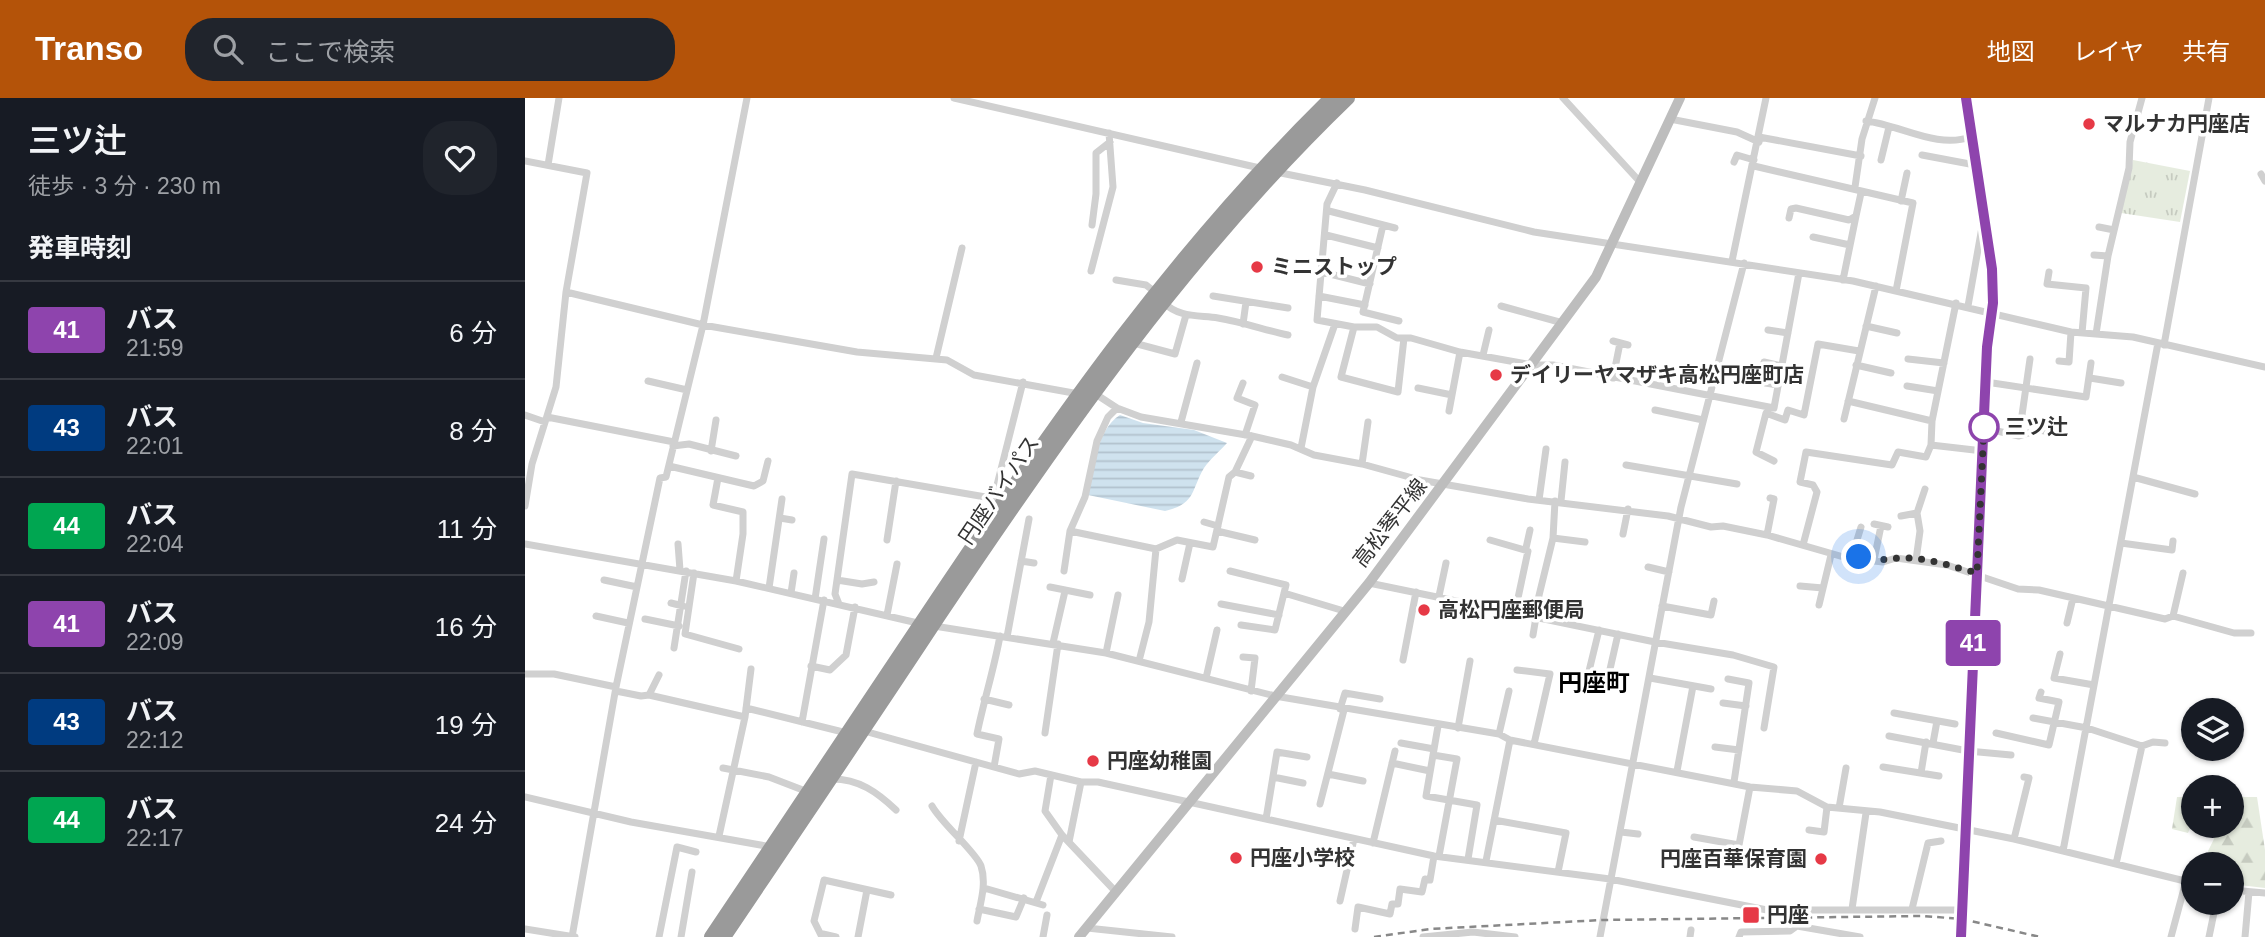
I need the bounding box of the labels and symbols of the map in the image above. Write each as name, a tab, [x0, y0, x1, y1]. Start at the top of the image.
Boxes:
place label: マルナカ円座店	[2103, 112, 2250, 135]
marker: マルナカ円座店	[2081, 116, 2097, 132]
place label: ミニストップ	[1271, 255, 1397, 278]
marker: ミニストップ	[1249, 259, 1265, 275]
place label: デイリーヤマザキ高松円座町店	[1510, 363, 1804, 386]
marker: デイリーヤマザキ高松円座町店	[1488, 367, 1504, 383]
marker: 三ツ辻	[1969, 412, 1999, 442]
place label: 三ツ辻	[2005, 415, 2068, 438]
street label: 円座バイパス	[954, 431, 1043, 548]
street label: 高松琴平線	[1348, 474, 1431, 571]
your location	[1841, 539, 1876, 574]
place label: 高松円座郵便局	[1438, 598, 1585, 621]
marker: 高松円座郵便局	[1416, 602, 1432, 618]
line badge: 41	[1941, 620, 2005, 666]
district label: 円座町	[1558, 669, 1630, 696]
place label: 円座幼稚園	[1107, 749, 1212, 772]
marker: 円座幼稚園	[1085, 753, 1101, 769]
place label: 円座小学校	[1250, 846, 1355, 869]
place label: 円座百華保育園	[1660, 847, 1807, 870]
marker: 円座小学校	[1228, 850, 1244, 866]
marker: 円座百華保育園	[1813, 851, 1829, 867]
place label: 円座	[1767, 903, 1809, 926]
marker: 円座	[1741, 905, 1761, 925]

